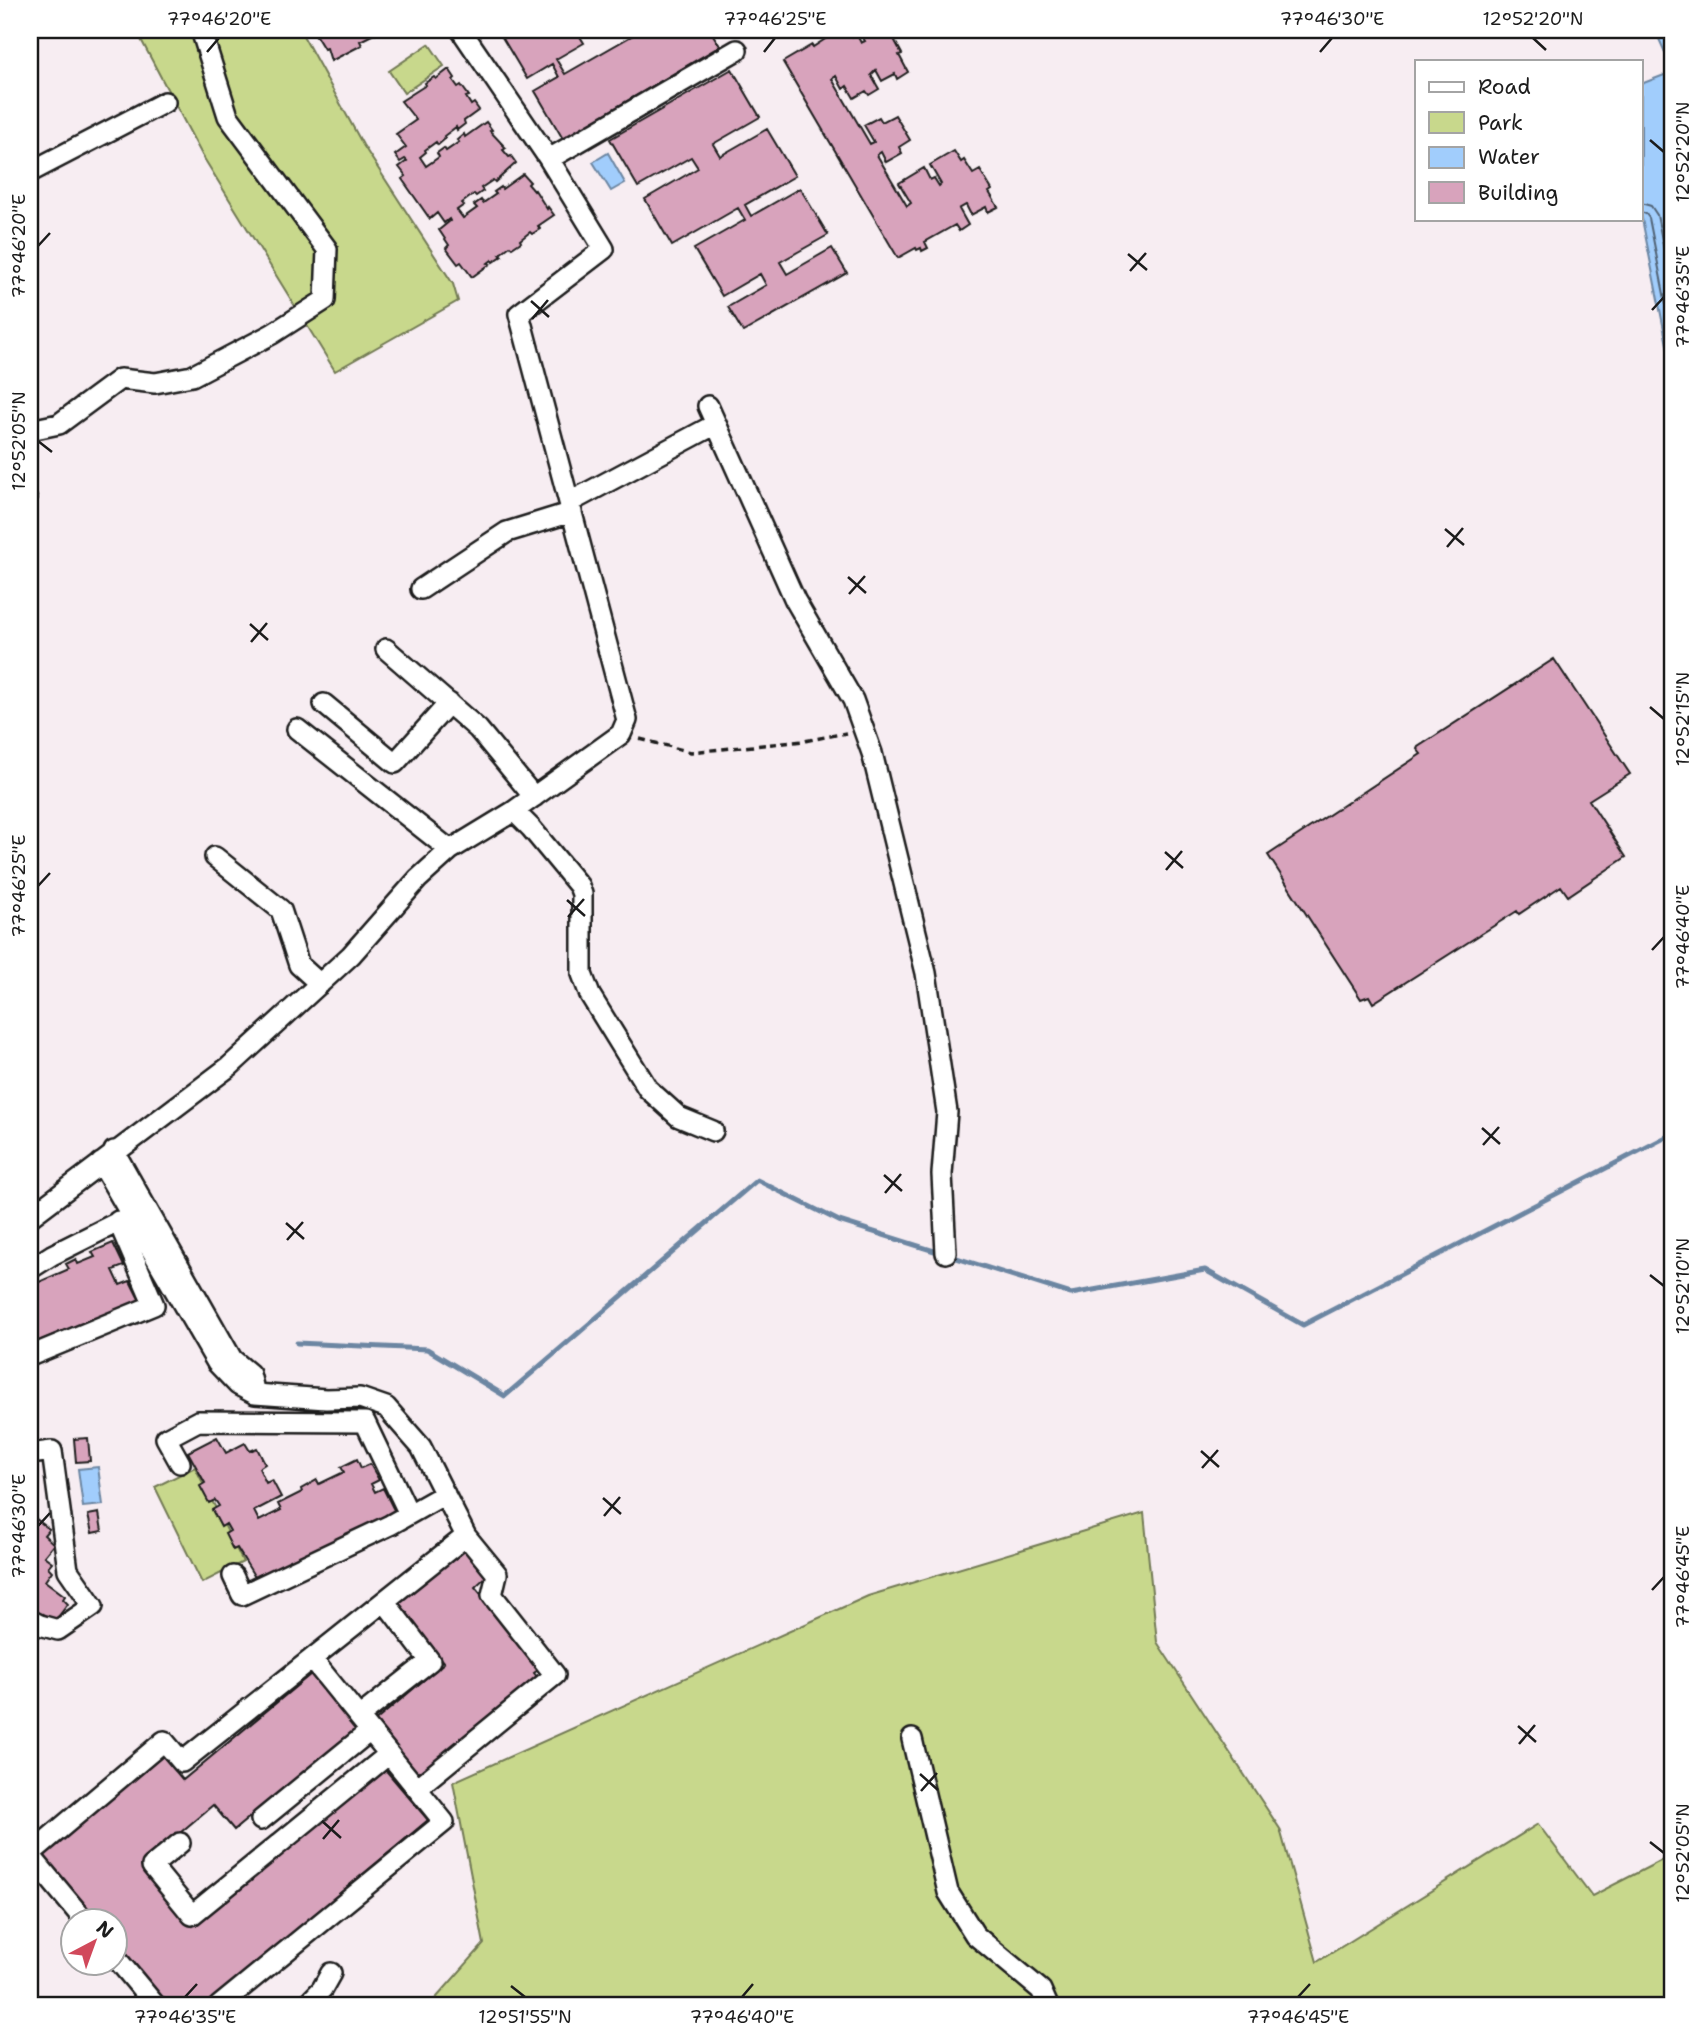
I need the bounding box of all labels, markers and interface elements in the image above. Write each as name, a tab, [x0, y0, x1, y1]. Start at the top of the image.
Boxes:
text: 77°46'20"E	[167, 7, 271, 31]
text: 77°46'25"E	[724, 7, 826, 31]
text: 77°46'30"E	[1280, 7, 1384, 31]
text: 12°52'20"N	[1483, 7, 1583, 31]
legend	[1415, 60, 1642, 220]
text: Road	[1478, 73, 1531, 101]
text: 12°52'20"N	[1671, 102, 1695, 202]
text: Park	[1478, 109, 1523, 137]
text: Water	[1478, 143, 1540, 171]
text: Building	[1478, 179, 1558, 207]
text: 77°46'20"E	[7, 194, 31, 298]
text: 77°46'35"E	[1671, 246, 1695, 348]
text: 12°52'05"N	[7, 391, 31, 491]
text: 12°52'15"N	[1671, 672, 1695, 766]
text: 77°46'25"E	[7, 835, 31, 937]
text: 77°46'40"E	[1671, 885, 1695, 989]
text: 12°52'10"N	[1671, 1238, 1695, 1334]
text: 77°46'30"E	[7, 1474, 31, 1578]
text: 77°46'45"E	[1671, 1526, 1695, 1628]
text: 12°52'05"N	[1671, 1803, 1695, 1903]
north arrow	[60, 1906, 130, 1976]
text: N	[91, 1915, 119, 1944]
text: 77°46'35"E	[134, 2005, 236, 2029]
text: 12°51'55"N	[478, 2005, 572, 2029]
text: 77°46'40"E	[690, 2005, 794, 2029]
text: 77°46'45"E	[1247, 2005, 1349, 2029]

